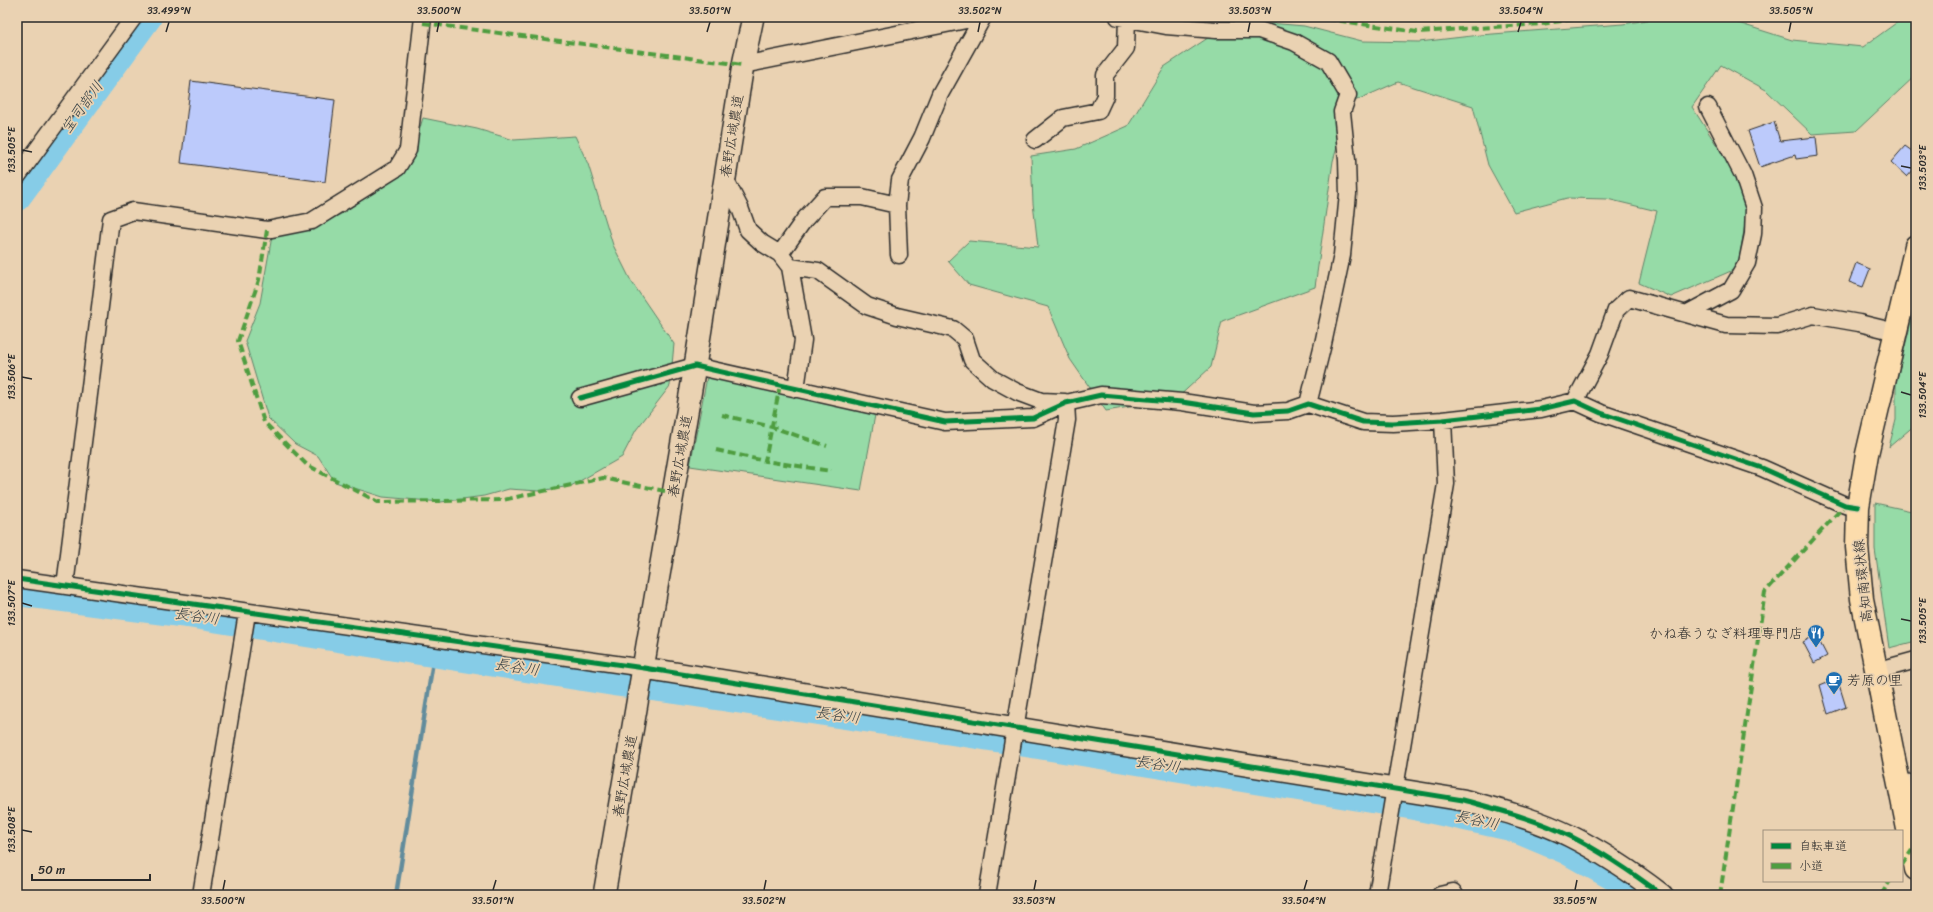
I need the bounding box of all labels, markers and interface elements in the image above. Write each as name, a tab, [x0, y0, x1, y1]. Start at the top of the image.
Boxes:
text: 33.499°N	[147, 2, 191, 20]
text: 33.500°N	[417, 2, 461, 20]
text: 33.501°N	[689, 2, 731, 20]
text: 33.502°N	[958, 2, 1002, 20]
text: 33.503°N	[1228, 2, 1272, 20]
text: 33.504°N	[1499, 2, 1543, 20]
text: 33.505°N	[1769, 2, 1813, 20]
water label: 宝司部川	[54, 75, 110, 139]
street label: 春野広域農道	[713, 93, 751, 179]
text: 133.505°E	[3, 125, 21, 173]
text: 133.503°E	[1914, 144, 1932, 191]
text: 133.506°E	[3, 352, 21, 400]
text: 133.504°E	[1914, 370, 1932, 418]
street label: 春野広域農道	[660, 412, 700, 500]
street label: 高知南環状線	[1846, 538, 1880, 624]
text: 133.507°E	[3, 578, 21, 626]
text: 133.505°E	[1914, 596, 1932, 644]
water label: 長谷川	[173, 600, 221, 632]
place label: かね春うなぎ料理専門店	[1649, 621, 1803, 646]
restaurant icon: かね春うなぎ料理専門店	[1806, 623, 1826, 648]
water label: 長谷川	[493, 651, 541, 683]
place label: 芳原の里	[1847, 668, 1903, 693]
cafe icon: 芳原の里	[1824, 670, 1844, 695]
water label: 長谷川	[814, 699, 862, 731]
street label: 春野広域農道	[605, 732, 645, 820]
water label: 長谷川	[1134, 748, 1182, 780]
water label: 長谷川	[1452, 803, 1502, 837]
text: 133.508°E	[3, 805, 21, 853]
legend	[1763, 830, 1903, 882]
text: 自転車道	[1799, 835, 1847, 857]
text: 小道	[1799, 855, 1823, 877]
scale bar	[32, 856, 150, 882]
text: 50 m	[38, 859, 65, 881]
text: 33.500°N	[201, 892, 245, 910]
text: 33.501°N	[472, 892, 514, 910]
text: 33.502°N	[742, 892, 786, 910]
text: 33.503°N	[1012, 892, 1056, 910]
text: 33.504°N	[1282, 892, 1326, 910]
text: 33.505°N	[1553, 892, 1597, 910]

